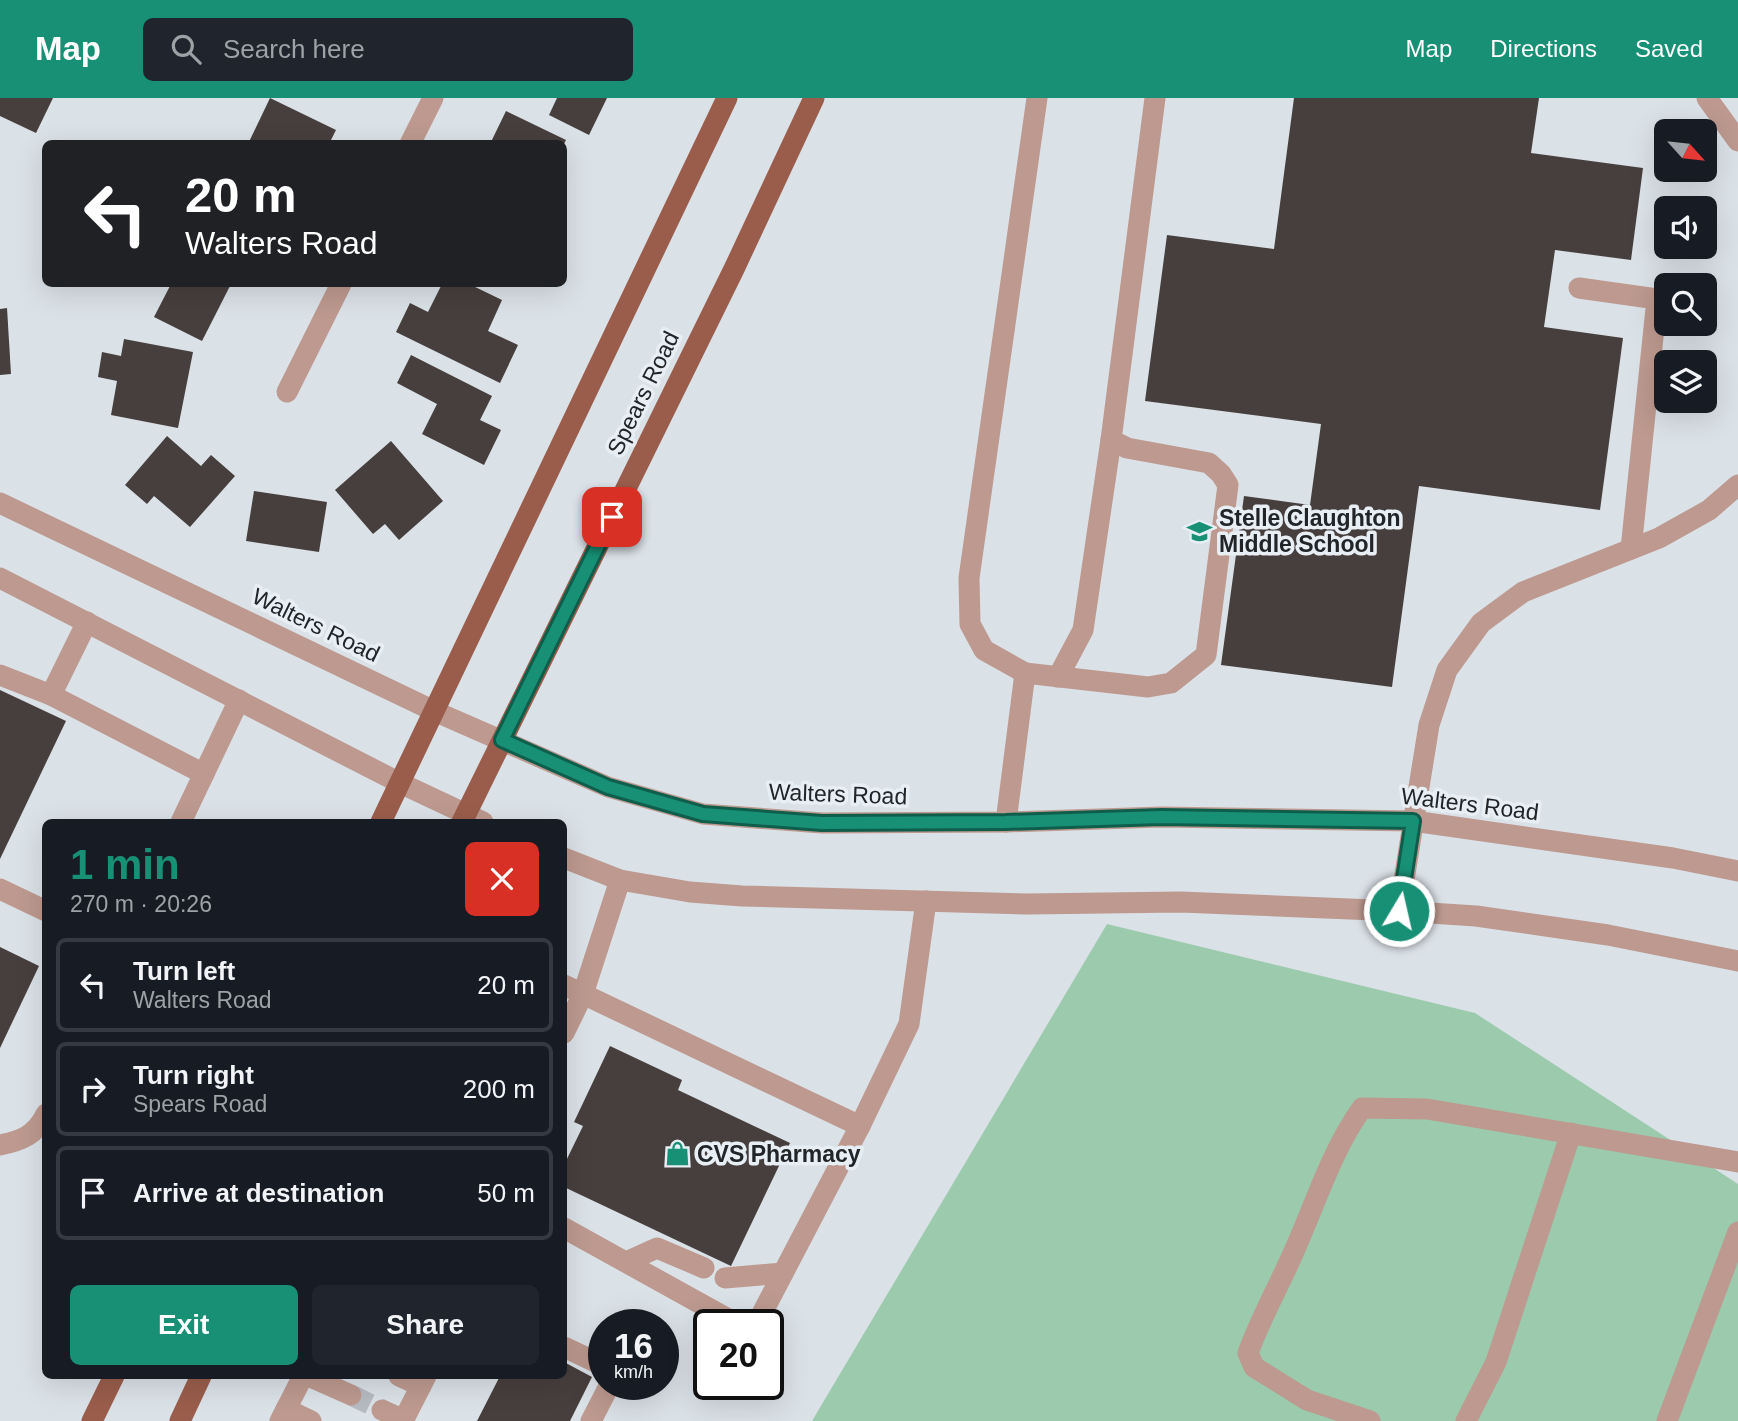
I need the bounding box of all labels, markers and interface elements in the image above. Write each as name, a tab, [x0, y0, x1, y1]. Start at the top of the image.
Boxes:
search box	[143, 18, 633, 81]
text: Map	[35, 30, 101, 67]
icon: search	[167, 30, 205, 68]
text: Search here	[223, 34, 365, 64]
text: Map	[1406, 35, 1452, 62]
text: Directions	[1490, 35, 1597, 62]
text: Saved	[1635, 35, 1703, 62]
north arrow	[1654, 119, 1717, 182]
map controls	[1654, 119, 1717, 413]
icon: left	[70, 168, 161, 259]
text: 20 m	[185, 168, 297, 222]
button: sound	[1654, 196, 1717, 259]
text: Walters Road	[185, 225, 378, 261]
button: search	[1654, 273, 1717, 336]
street label: Spears Road	[602, 327, 684, 459]
button: layers	[1654, 350, 1717, 413]
pin	[582, 487, 642, 547]
icon: arrive	[593, 498, 631, 536]
place label: Stelle Claughton Middle School	[1219, 505, 1400, 557]
school or university icon: Stelle Claughton Middle School	[1185, 517, 1213, 545]
street label: Walters Road	[248, 583, 384, 667]
street label: Walters Road	[768, 779, 908, 809]
street label: Walters Road	[1400, 783, 1540, 825]
text: 1 min	[70, 841, 180, 888]
button: close	[465, 842, 539, 916]
position arrow	[1362, 874, 1436, 948]
text: 270 m · 20:26	[70, 891, 212, 917]
text: Turn left	[133, 956, 235, 986]
icon: left	[74, 966, 112, 1004]
text: 20 m	[477, 970, 535, 1000]
text: Walters Road	[133, 987, 271, 1013]
text: Turn right	[133, 1060, 254, 1090]
icon: right	[74, 1070, 112, 1108]
text: 200 m	[463, 1074, 535, 1104]
text: Spears Road	[133, 1091, 267, 1117]
shop icon: CVS Pharmacy	[663, 1140, 691, 1168]
place label: CVS Pharmacy	[697, 1141, 861, 1167]
icon: arrive	[74, 1174, 112, 1212]
text: Arrive at destination	[133, 1178, 384, 1208]
text: 50 m	[477, 1178, 535, 1208]
button: Exit	[70, 1285, 298, 1365]
button: Share	[312, 1285, 539, 1365]
speed limit sign: 20	[693, 1309, 784, 1400]
text: 16	[614, 1326, 653, 1365]
text: km/h	[614, 1362, 653, 1382]

